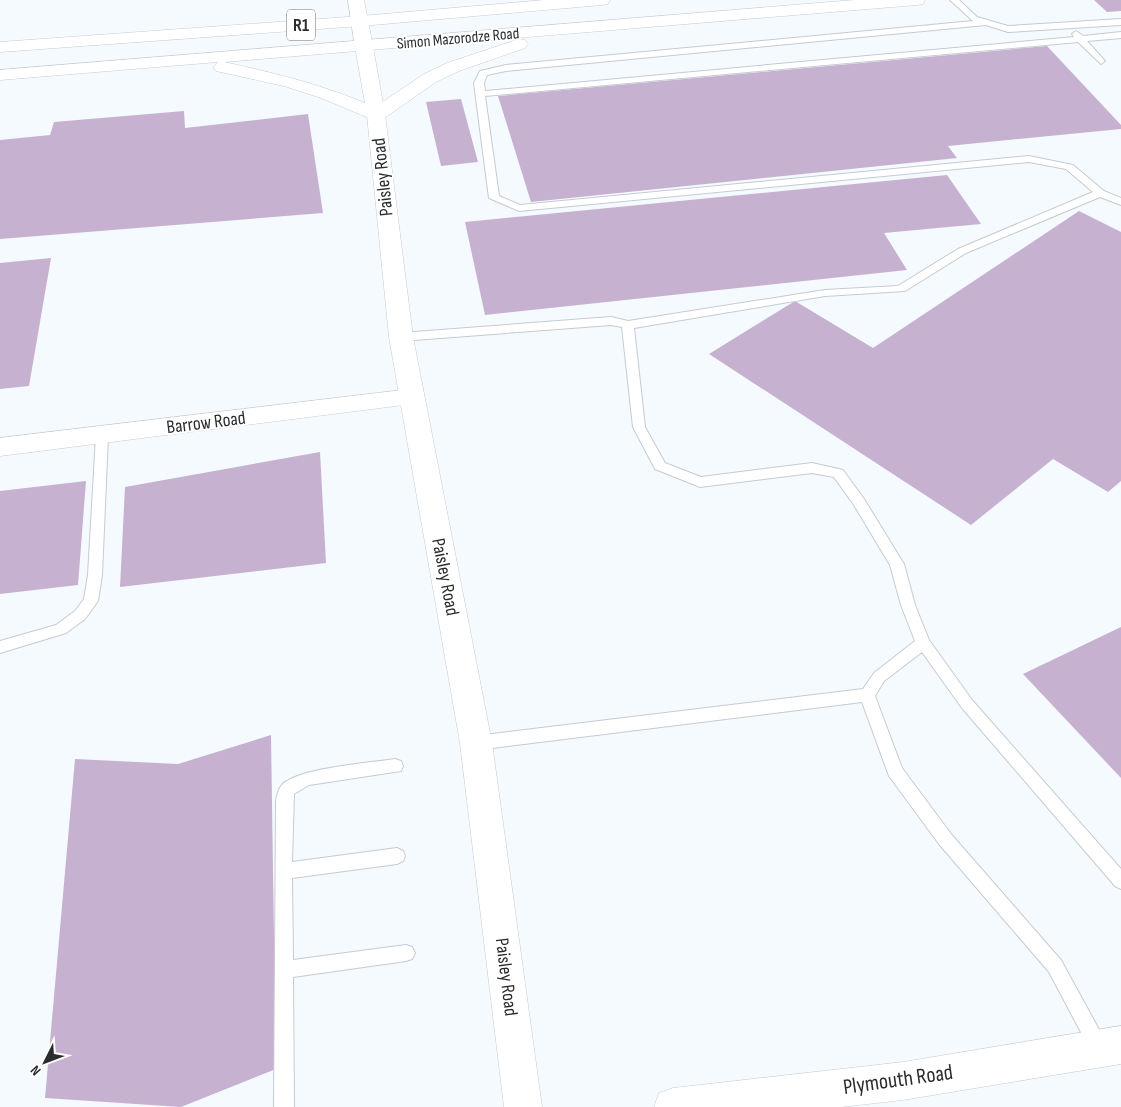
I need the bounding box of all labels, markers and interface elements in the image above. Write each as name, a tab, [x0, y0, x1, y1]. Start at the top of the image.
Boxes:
road number: R1	[287, 10, 315, 40]
street label: Simon Mazorodze Road	[396, 24, 520, 54]
street label: Paisley Road	[367, 137, 399, 217]
street label: Barrow Road	[165, 407, 247, 439]
street label: Paisley Road	[426, 536, 464, 618]
street label: Paisley Road	[490, 937, 522, 1017]
north arrow	[20, 1037, 70, 1087]
street label: Plymouth Road	[841, 1059, 955, 1101]
text: N	[27, 1062, 45, 1079]

